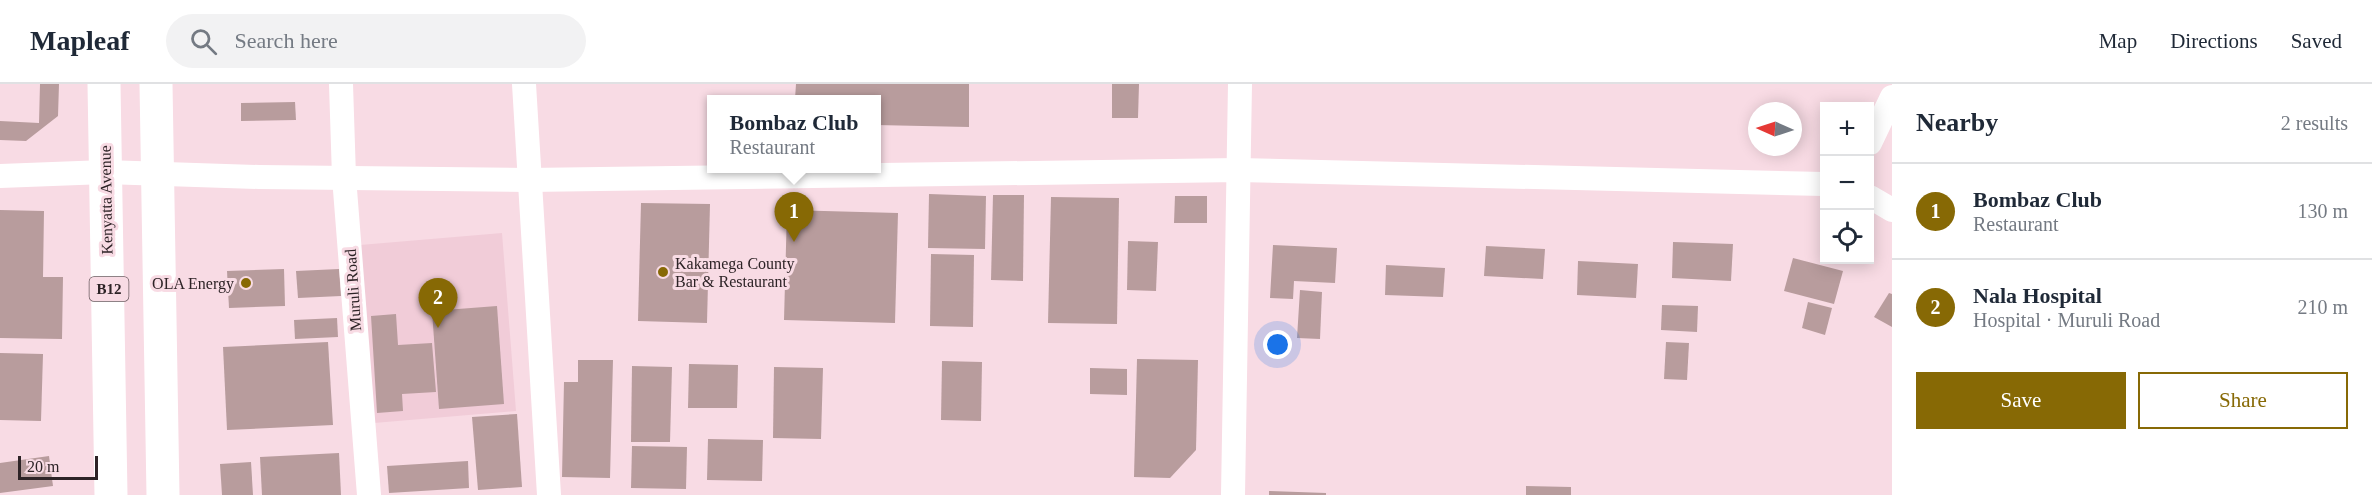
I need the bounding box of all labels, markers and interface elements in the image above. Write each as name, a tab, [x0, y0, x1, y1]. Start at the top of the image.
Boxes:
search box	[166, 14, 586, 68]
text: Mapleaf	[30, 25, 130, 56]
icon: search	[187, 25, 220, 58]
text: Search here	[235, 28, 338, 53]
text: Map	[2099, 29, 2137, 53]
text: Directions	[2170, 29, 2258, 53]
text: Saved	[2291, 29, 2342, 53]
popup	[707, 95, 881, 173]
north arrow	[1748, 102, 1802, 156]
map controls	[1820, 102, 1874, 264]
button: +	[1820, 102, 1874, 156]
text: Nearby	[1916, 108, 1998, 137]
text: Bombaz Club	[730, 110, 858, 135]
text: 2 results	[2281, 112, 2348, 134]
text: Restaurant	[730, 136, 815, 158]
street label: Kenyatta Avenue	[97, 145, 116, 255]
button: −	[1820, 156, 1874, 210]
text: Bombaz Club	[1973, 187, 2102, 212]
pin: 1	[774, 192, 814, 242]
text: 1	[1931, 200, 1941, 222]
text: 130 m	[2297, 200, 2348, 222]
button: locate	[1820, 210, 1874, 264]
text: Restaurant	[1973, 213, 2059, 235]
street label: Muruli Road	[342, 248, 364, 332]
place label: Kakamega County Bar & Restaurant	[675, 255, 795, 290]
marker: Kakamega County Bar & Restaurant	[656, 265, 670, 279]
place label: OLA Energy	[152, 275, 234, 293]
marker: OLA Energy	[239, 276, 253, 290]
road number: B12	[90, 277, 128, 301]
pin: 2	[418, 278, 458, 328]
text: Nala Hospital	[1973, 283, 2102, 308]
text: 2	[1931, 296, 1941, 318]
text: 210 m	[2297, 296, 2348, 318]
text: Hospital · Muruli Road	[1973, 309, 2160, 331]
your location	[1263, 330, 1292, 359]
button: Save	[1916, 372, 2126, 429]
button: Share	[2138, 372, 2348, 429]
scale bar	[18, 453, 98, 480]
text: 20 m	[27, 458, 59, 475]

